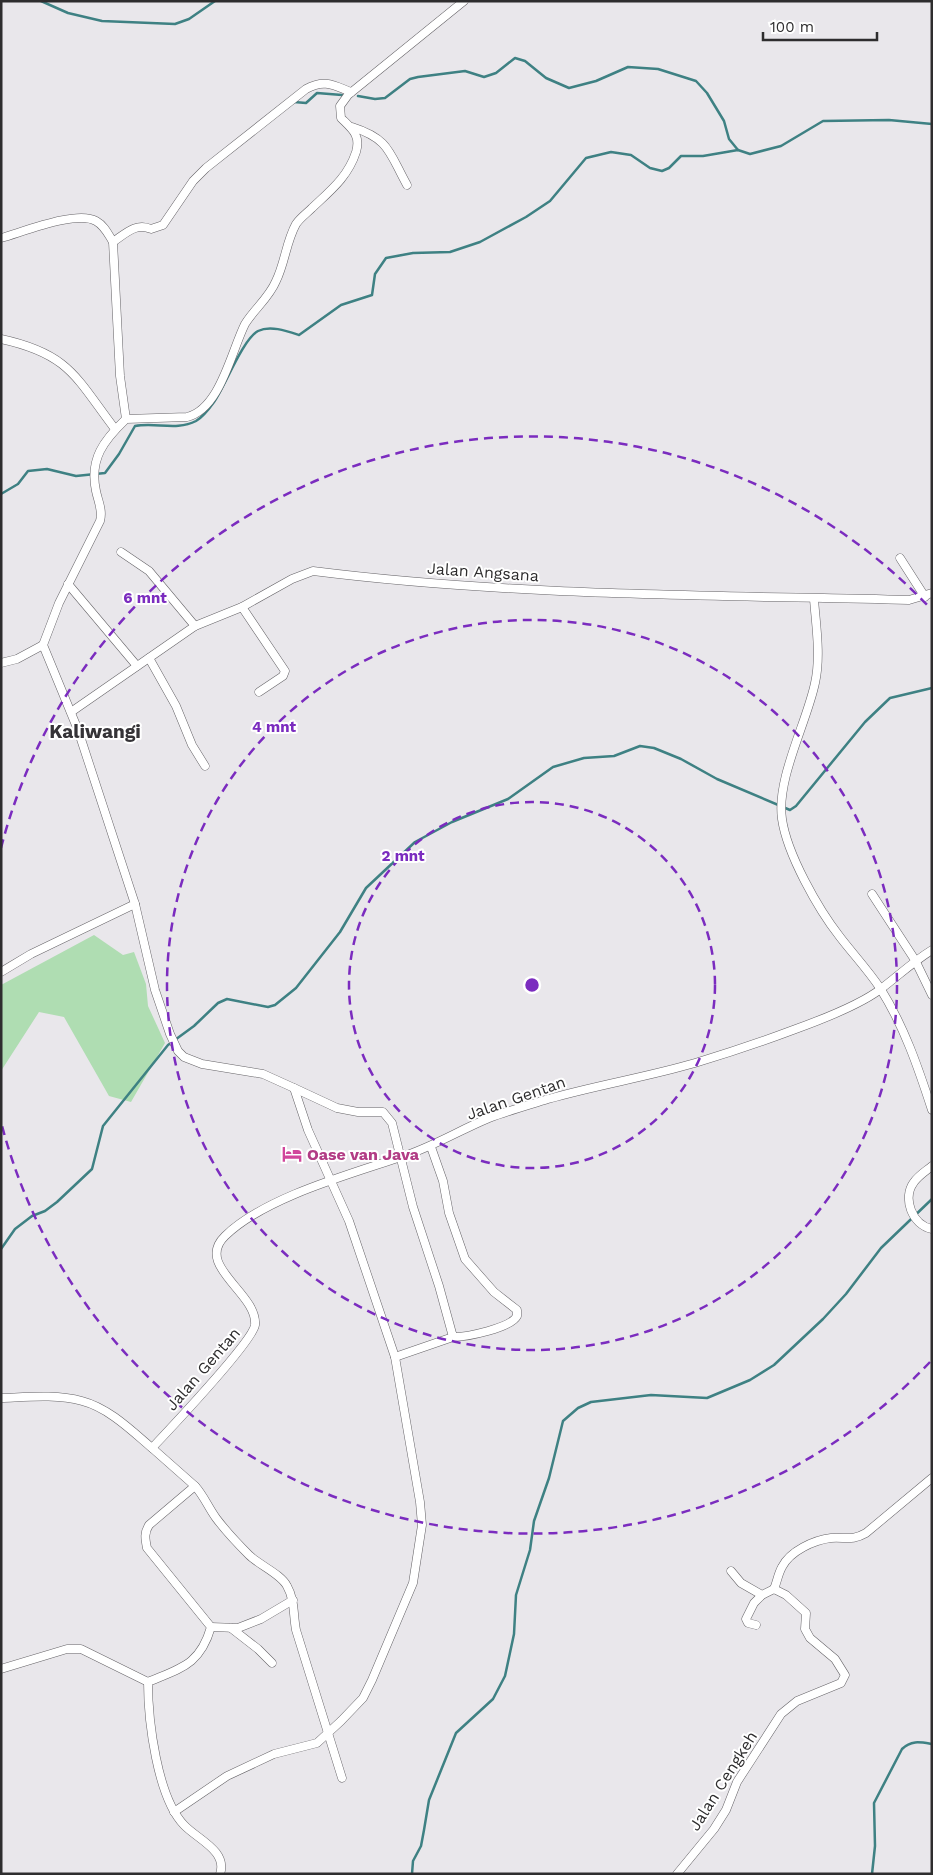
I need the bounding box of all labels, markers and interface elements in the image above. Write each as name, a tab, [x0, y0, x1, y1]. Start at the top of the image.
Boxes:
scale bar	[763, 10, 877, 42]
text: 100 m	[770, 18, 814, 36]
street label: Jalan Angsana	[427, 559, 539, 585]
text: 6 mnt	[123, 589, 167, 607]
text: 4 mnt	[252, 718, 296, 736]
district label: Kaliwangi	[49, 720, 141, 743]
text: 2 mnt	[381, 847, 425, 865]
centre of rings	[523, 976, 541, 994]
street label: Jalan Gentan	[464, 1072, 568, 1124]
hotel icon: Oase van Java	[281, 1143, 303, 1165]
place label: Oase van Java	[307, 1145, 420, 1164]
street label: Jalan Gentan	[162, 1324, 244, 1414]
street label: Jalan Cengkeh	[685, 1728, 761, 1834]

